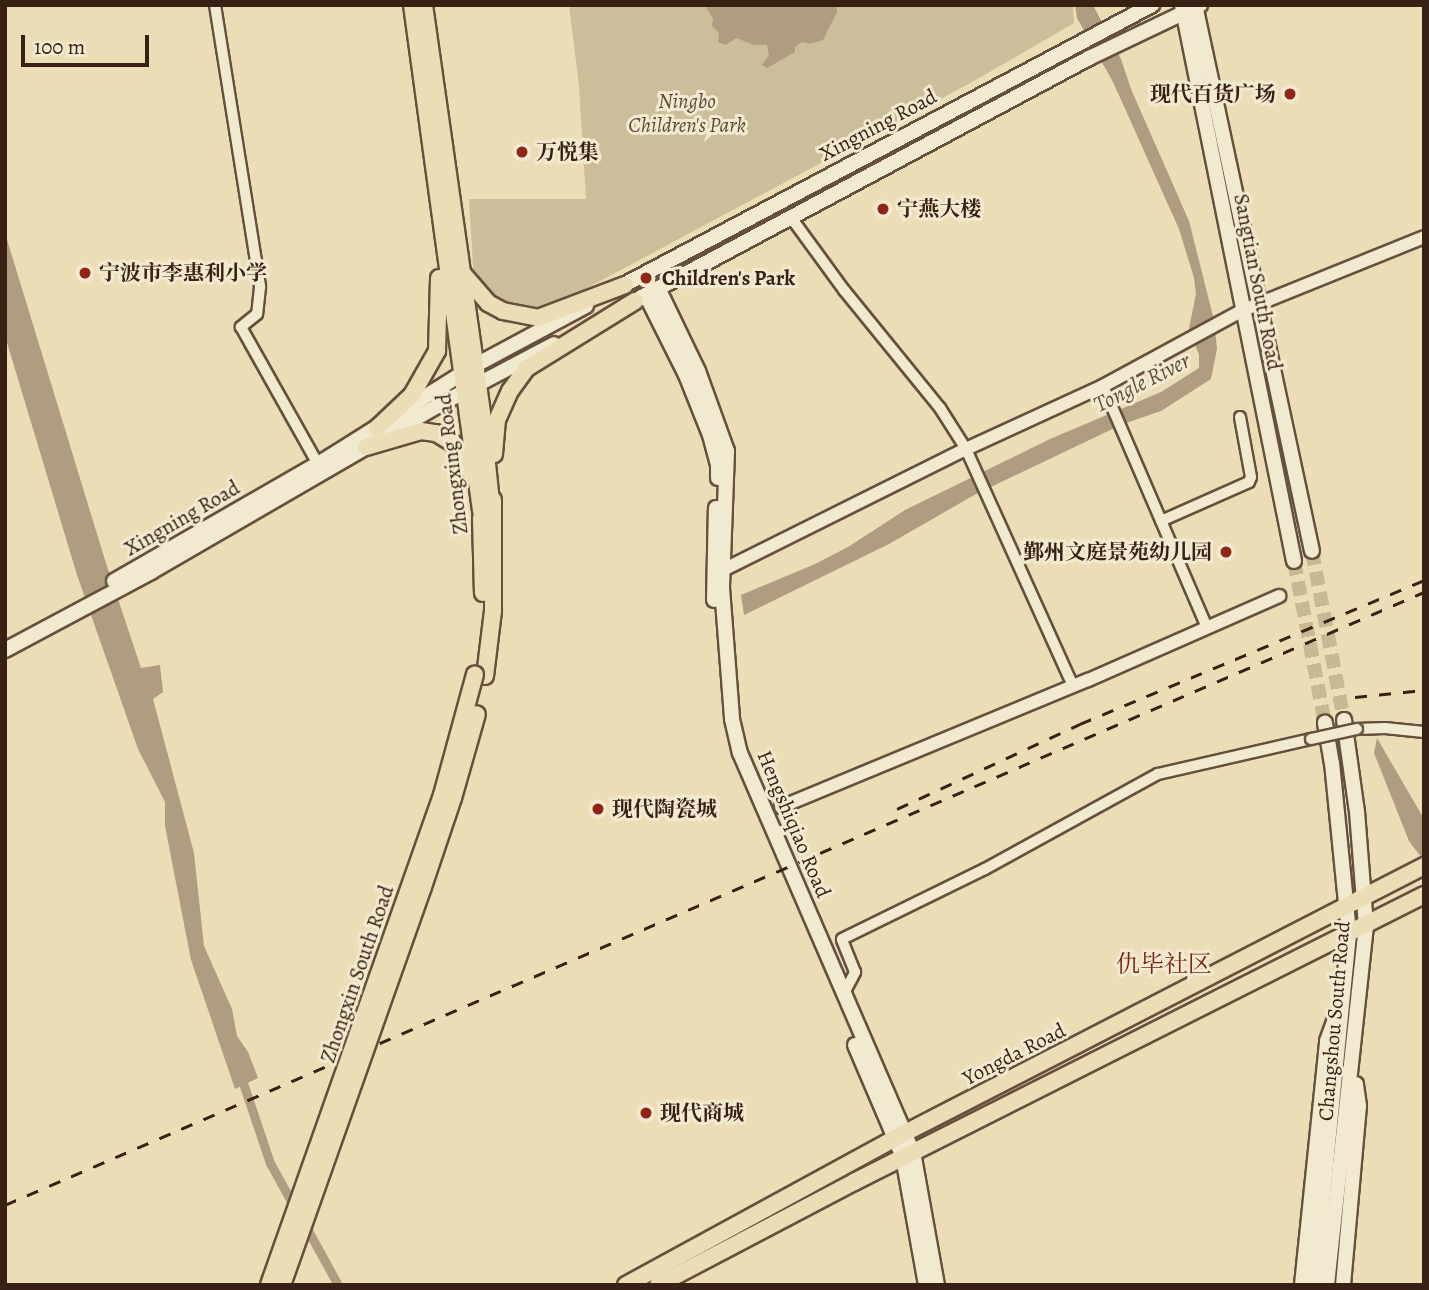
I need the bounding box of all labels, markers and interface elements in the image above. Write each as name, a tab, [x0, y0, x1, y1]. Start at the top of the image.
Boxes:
scale bar	[24, 21, 152, 65]
text: 100 m	[34, 33, 85, 61]
place label: 现代百货广场	[1150, 81, 1276, 107]
street label: Xingning Road	[815, 84, 941, 166]
marker: 现代百货广场	[1282, 86, 1298, 102]
park label: Ningbo Children's Park	[628, 88, 746, 138]
place label: 万悦集	[536, 139, 599, 165]
marker: 万悦集	[514, 144, 530, 160]
street label: Sangtian South Road	[1229, 192, 1287, 372]
place label: 宁燕大楼	[897, 196, 981, 222]
marker: 宁燕大楼	[875, 201, 891, 217]
place label: 宁波市李惠利小学	[99, 260, 267, 286]
marker: 宁波市李惠利小学	[77, 265, 93, 281]
place label: Children's Park	[662, 265, 795, 291]
marker: Children's Park	[636, 268, 656, 288]
water label: Tongle River	[1089, 347, 1195, 419]
street label: Zhongxing Road	[431, 392, 473, 536]
street label: Xingning Road	[120, 475, 244, 561]
place label: 鄞州文庭景苑幼儿园	[1023, 539, 1212, 565]
marker: 鄞州文庭景苑幼儿园	[1218, 544, 1234, 560]
street label: Hengshiqiao Road	[752, 747, 836, 901]
place label: 现代陶瓷城	[612, 796, 717, 822]
marker: 现代陶瓷城	[590, 801, 606, 817]
street label: Zhongxin South Road	[315, 882, 399, 1066]
street label: Changshou South Road	[1313, 920, 1355, 1122]
district label: 仇毕社区	[1116, 951, 1212, 979]
street label: Yongda Road	[958, 1017, 1070, 1091]
place label: 现代商城	[660, 1100, 744, 1126]
marker: 现代商城	[638, 1105, 654, 1121]

